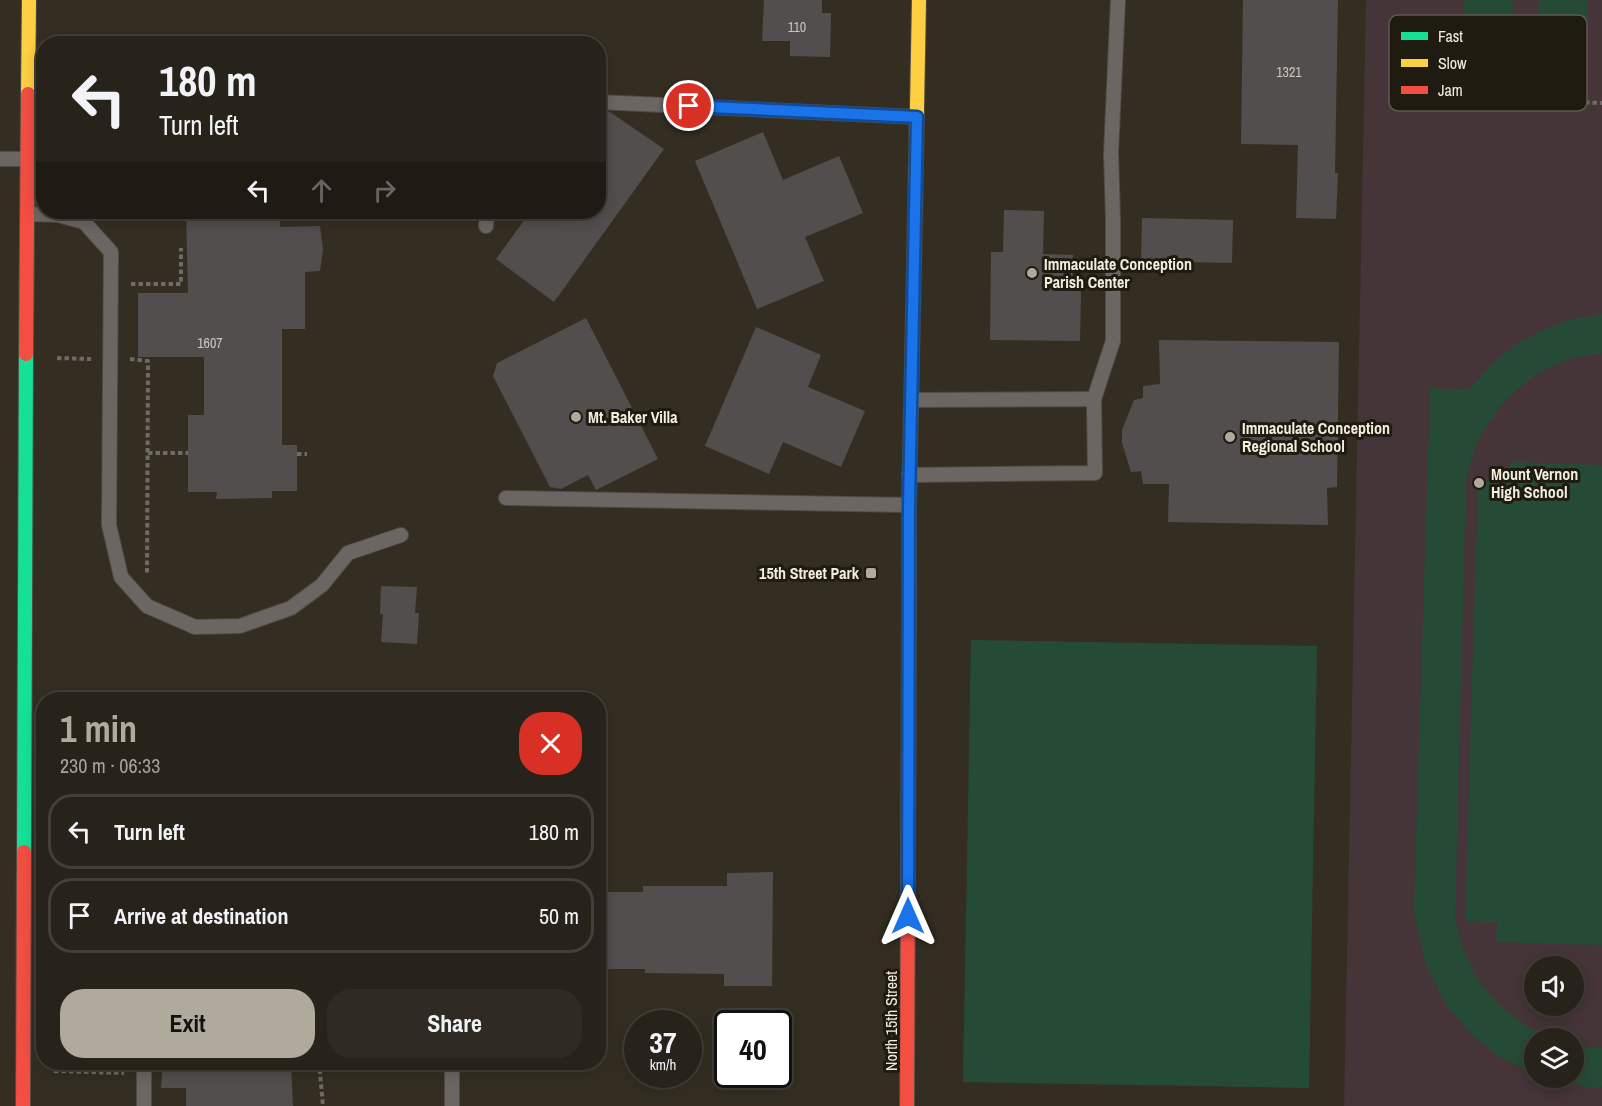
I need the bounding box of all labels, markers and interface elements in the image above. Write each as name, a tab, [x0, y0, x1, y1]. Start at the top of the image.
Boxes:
legend	[1389, 15, 1587, 111]
house number: 110	[788, 18, 806, 36]
text: Fast	[1438, 25, 1463, 47]
text: Slow	[1438, 52, 1467, 74]
text: 180 m	[159, 53, 257, 109]
icon: left	[60, 60, 138, 138]
house number: 1321	[1276, 63, 1302, 81]
text: Jam	[1438, 79, 1463, 101]
pin	[663, 80, 714, 131]
icon: arrive	[672, 89, 705, 122]
text: Turn left	[159, 107, 238, 143]
icon: left	[242, 174, 275, 207]
icon: ahead	[305, 174, 338, 207]
icon: right	[368, 174, 401, 207]
place label: Immaculate Conception Parish Center	[1044, 253, 1192, 293]
marker: Immaculate Conception Parish Center	[1025, 266, 1039, 280]
house number: 1607	[197, 334, 223, 352]
place label: Mt. Baker Villa	[588, 406, 678, 428]
marker: Mt. Baker Villa	[569, 410, 583, 424]
place label: Immaculate Conception Regional School	[1242, 417, 1390, 457]
marker: Immaculate Conception Regional School	[1223, 430, 1237, 444]
place label: Mount Vernon High School	[1491, 463, 1578, 503]
marker: Mount Vernon High School	[1472, 476, 1486, 490]
place label: 15th Street Park	[759, 562, 860, 584]
marker: 15th Street Park	[864, 566, 878, 580]
text: 1 min	[60, 705, 137, 753]
button: close	[519, 712, 582, 775]
text: 230 m · 06:33	[60, 752, 160, 779]
icon: left	[63, 815, 96, 848]
text: Turn left	[114, 817, 185, 847]
text: 180 m	[529, 817, 579, 847]
position arrow	[876, 884, 940, 948]
icon: arrive	[63, 899, 96, 932]
text: Arrive at destination	[114, 901, 288, 931]
text: 50 m	[539, 901, 579, 931]
map controls	[1524, 956, 1584, 1088]
button: sound	[1524, 956, 1584, 1016]
street label: North 15th Street	[880, 971, 902, 1071]
button: Exit	[60, 989, 315, 1058]
button: Share	[327, 989, 582, 1058]
speed limit sign: 40	[714, 1010, 792, 1088]
text: 37	[649, 1022, 677, 1062]
button: layers	[1524, 1028, 1584, 1088]
text: km/h	[650, 1054, 676, 1075]

